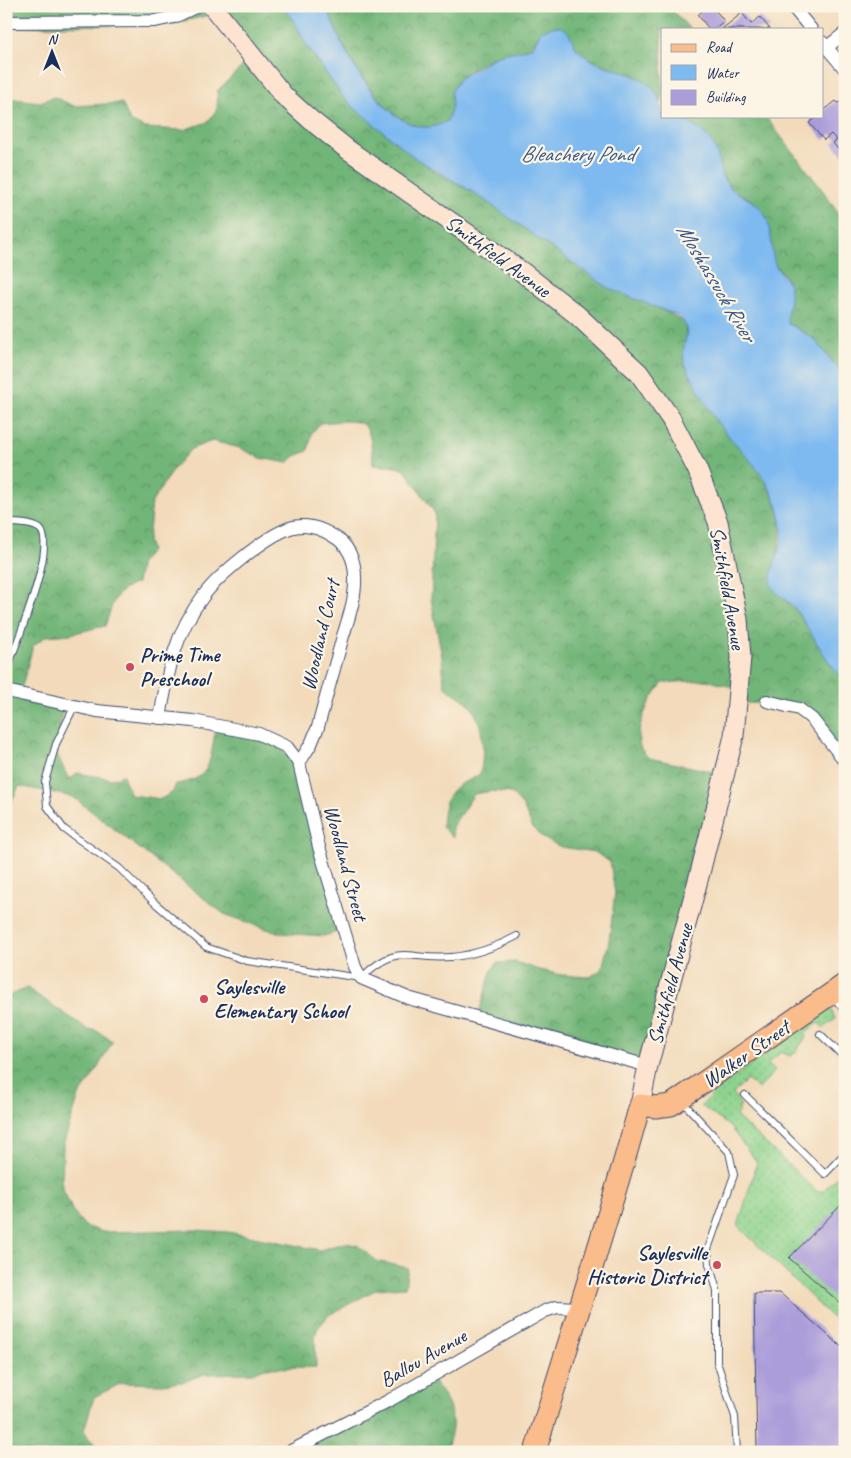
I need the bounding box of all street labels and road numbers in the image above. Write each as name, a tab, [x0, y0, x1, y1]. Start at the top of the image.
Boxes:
street label: Smithfield Avenue	[440, 209, 557, 304]
street label: Smithfield Avenue	[704, 525, 752, 652]
street label: Woodland Court	[295, 574, 346, 693]
street label: Woodland Street	[318, 802, 374, 926]
street label: Smithfield Avenue	[641, 920, 699, 1047]
street label: Walker Street	[697, 1013, 797, 1094]
street label: Ballou Avenue	[375, 1322, 472, 1393]

